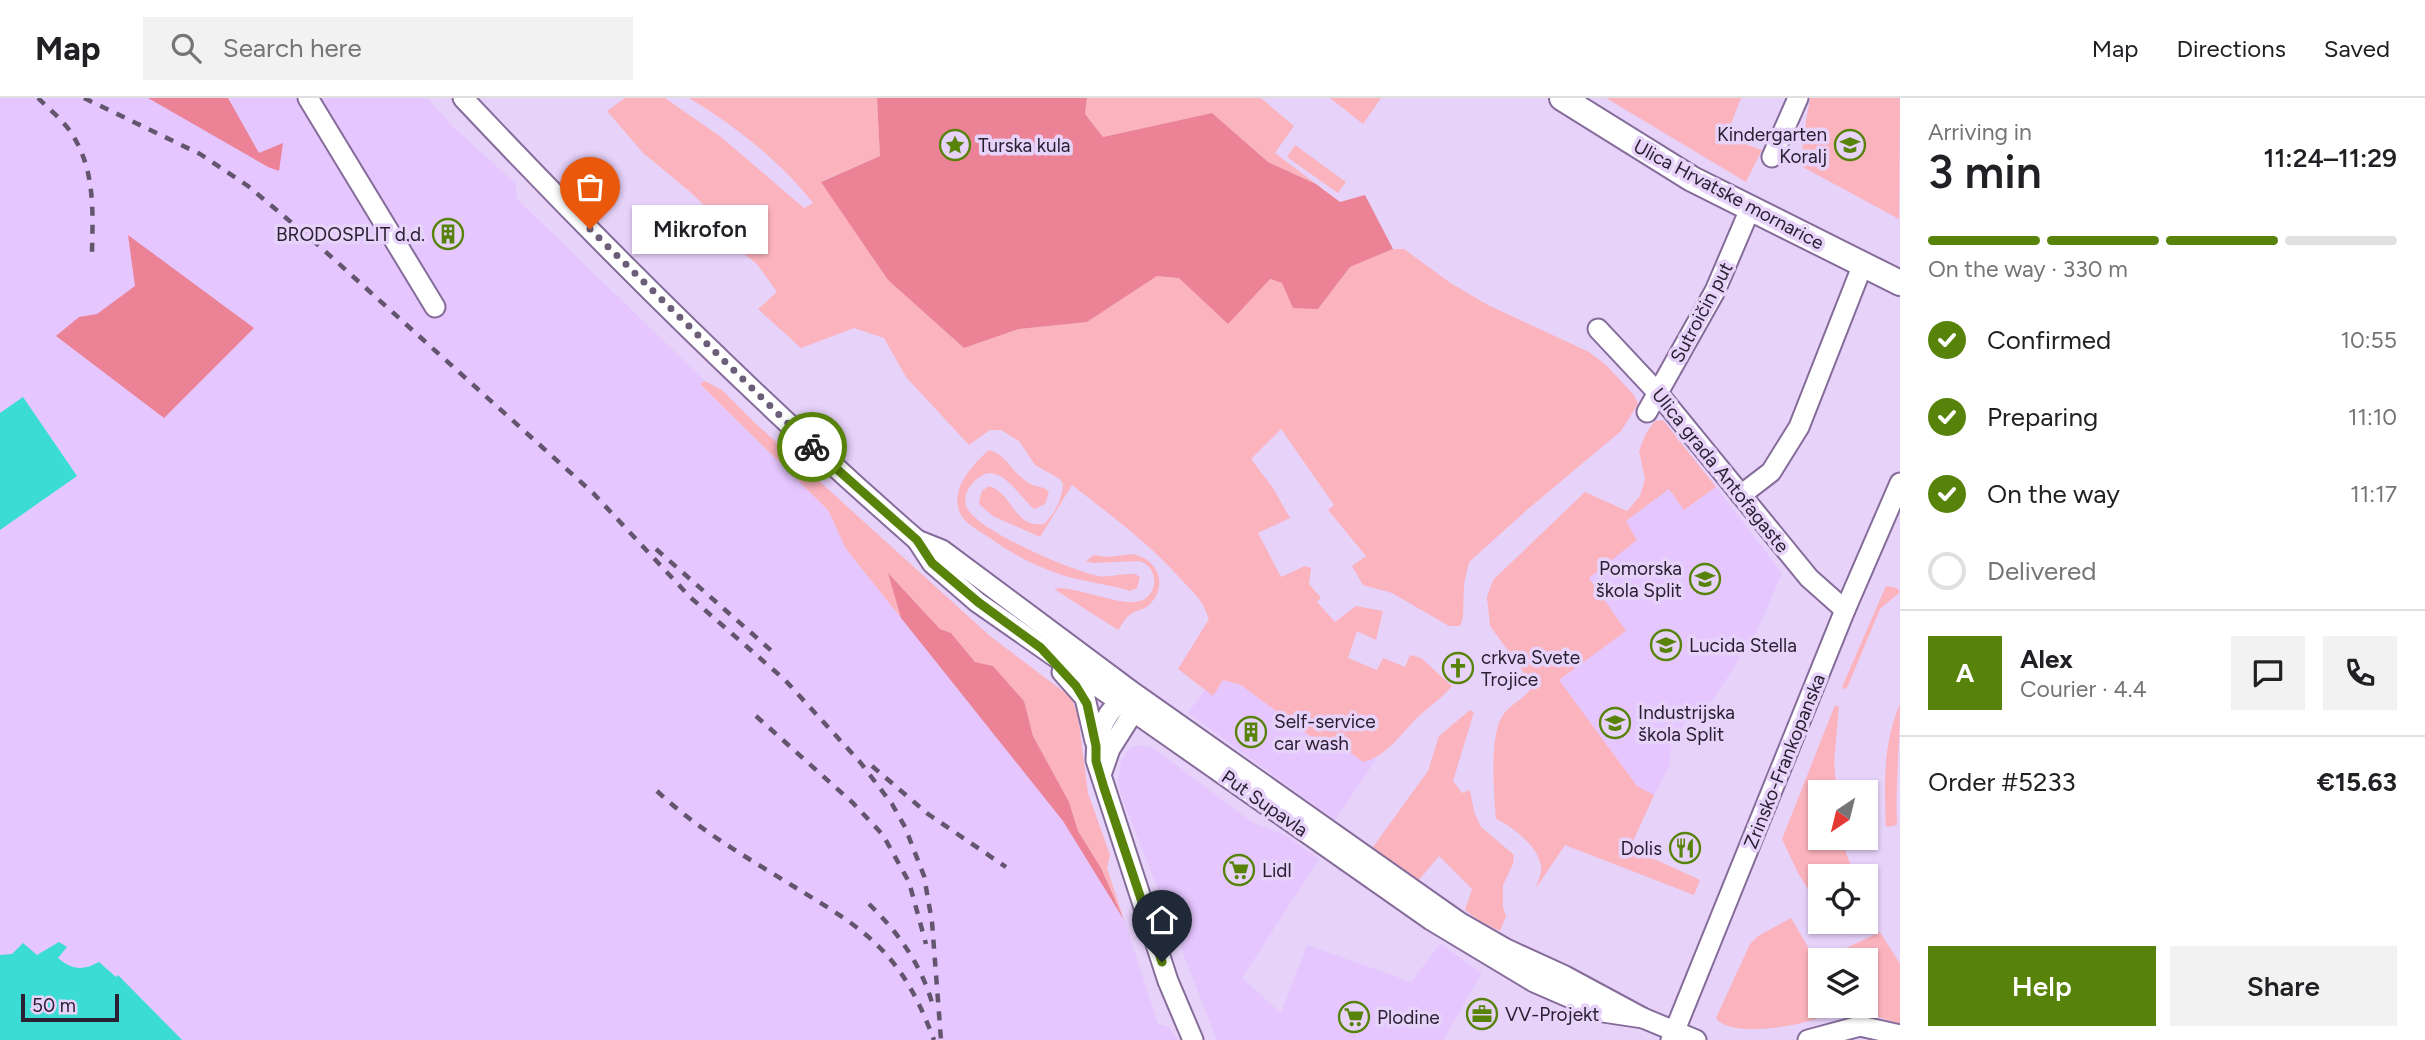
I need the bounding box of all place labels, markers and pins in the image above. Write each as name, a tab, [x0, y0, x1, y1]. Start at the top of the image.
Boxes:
place label: Kindergarten Koralj	[1717, 123, 1827, 168]
place icon: Turska kula	[938, 128, 972, 162]
school or university icon: Kindergarten Koralj	[1833, 128, 1867, 162]
place label: Turska kula	[978, 134, 1071, 157]
pin	[560, 157, 620, 229]
callout: Mikrofon	[632, 204, 768, 254]
building icon: BRODOSPLIT d.d.	[431, 217, 465, 251]
place label: BRODOSPLIT d.d.	[276, 223, 425, 246]
place label: Pomorska škola Split	[1596, 557, 1682, 602]
school or university icon: Pomorska škola Split	[1688, 562, 1722, 596]
school or university icon: Lucida Stella	[1649, 628, 1683, 662]
place label: Lucida Stella	[1689, 634, 1797, 657]
place label: crkva Svete Trojice	[1481, 646, 1580, 691]
church icon: crkva Svete Trojice	[1441, 651, 1475, 685]
place label: Industrijska škola Split	[1638, 701, 1735, 746]
school or university icon: Industrijska škola Split	[1598, 706, 1632, 740]
place label: Self-service car wash	[1274, 710, 1376, 755]
building icon: Self-service car wash	[1234, 715, 1268, 749]
restaurant icon: Dolis	[1668, 831, 1702, 865]
place label: Dolis	[1620, 837, 1662, 860]
supermarket icon: Lidl	[1222, 853, 1256, 887]
place label: Lidl	[1262, 859, 1292, 882]
pin	[1132, 890, 1192, 962]
office icon: VV-Projekt	[1465, 997, 1499, 1031]
supermarket icon: Plodine	[1337, 1000, 1371, 1034]
place label: VV-Projekt	[1505, 1003, 1600, 1026]
place label: Plodine	[1377, 1006, 1440, 1029]

